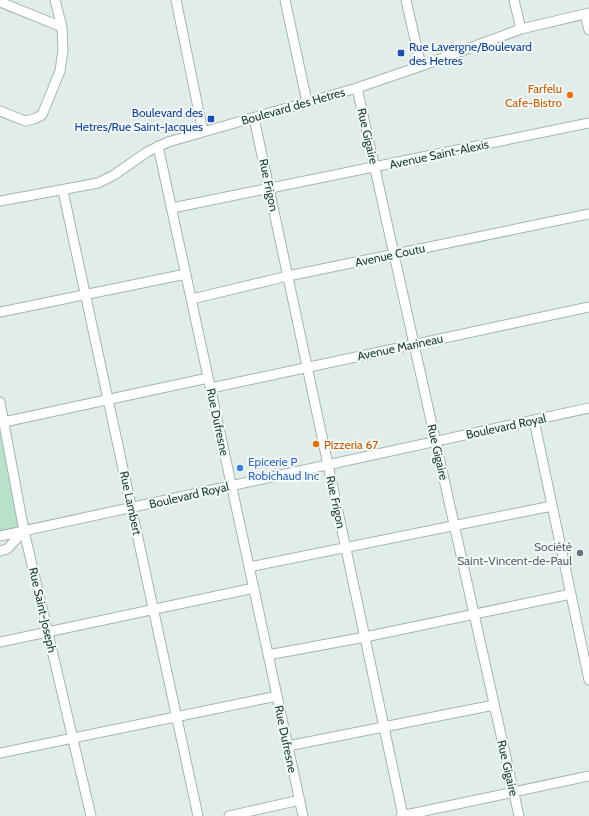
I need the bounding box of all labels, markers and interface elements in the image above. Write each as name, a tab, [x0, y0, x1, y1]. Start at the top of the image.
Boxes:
place label: Rue Lavergne/Boulevard des Hetres	[409, 39, 532, 68]
marker: Rue Lavergne/Boulevard des Hetres	[396, 48, 406, 58]
place label: Farfelu Cafe-Bistro	[505, 81, 562, 110]
street label: Boulevard des Hetres	[239, 84, 347, 128]
marker: Farfelu Cafe-Bistro	[565, 90, 575, 100]
place label: Boulevard des Hetres/Rue Saint-Jacques	[74, 105, 203, 134]
street label: Rue Gigaire	[354, 107, 382, 165]
marker: Boulevard des Hetres/Rue Saint-Jacques	[206, 114, 216, 124]
street label: Avenue Saint-Alexis	[388, 136, 490, 172]
street label: Rue Frigon	[256, 157, 282, 213]
street label: Avenue Coutu	[354, 240, 426, 270]
street label: Avenue Marineau	[356, 331, 444, 363]
street label: Rue Dufresne	[204, 387, 232, 457]
street label: Boulevard Royal	[465, 410, 548, 442]
street label: Rue Gigaire	[424, 423, 452, 481]
place label: Pizzeria 67	[324, 437, 378, 452]
marker: Pizzeria 67	[311, 439, 321, 449]
place label: Epicerie P Robichaud Inc	[248, 454, 320, 483]
marker: Epicerie P Robichaud Inc	[235, 463, 245, 473]
street label: Rue Lambert	[117, 470, 145, 536]
street label: Rue Frigon	[323, 474, 349, 530]
street label: Boulevard Royal	[148, 478, 231, 511]
place label: Société Saint-Vincent-de-Paul	[457, 539, 572, 568]
marker: Société Saint-Vincent-de-Paul	[575, 548, 585, 558]
street label: Rue Saint-Joseph	[26, 566, 60, 654]
street label: Rue Dufresne	[272, 704, 300, 774]
street label: Rue Gigaire	[494, 739, 522, 797]

